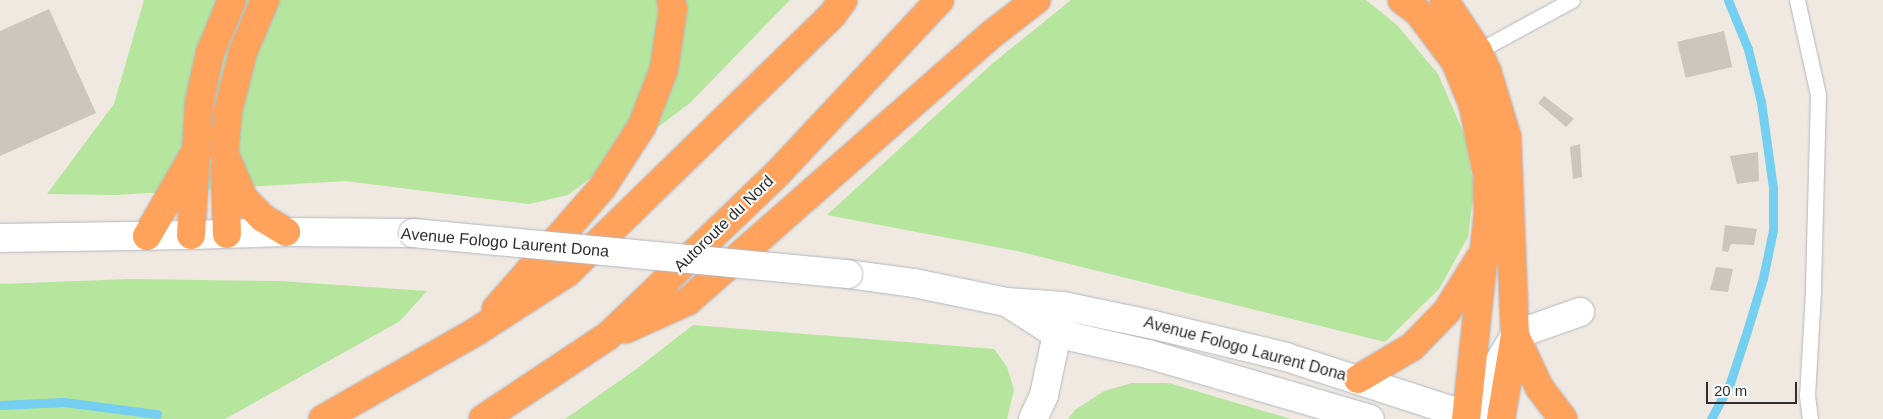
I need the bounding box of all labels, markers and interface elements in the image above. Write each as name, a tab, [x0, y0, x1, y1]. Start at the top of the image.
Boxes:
street label: Autoroute du Nord	[670, 172, 778, 276]
street label: Avenue Fologo Laurent Dona	[400, 224, 610, 262]
street label: Avenue Fologo Laurent Dona	[1142, 313, 1348, 385]
scale bar	[1708, 372, 1799, 404]
text: 20 m	[1714, 382, 1747, 399]

